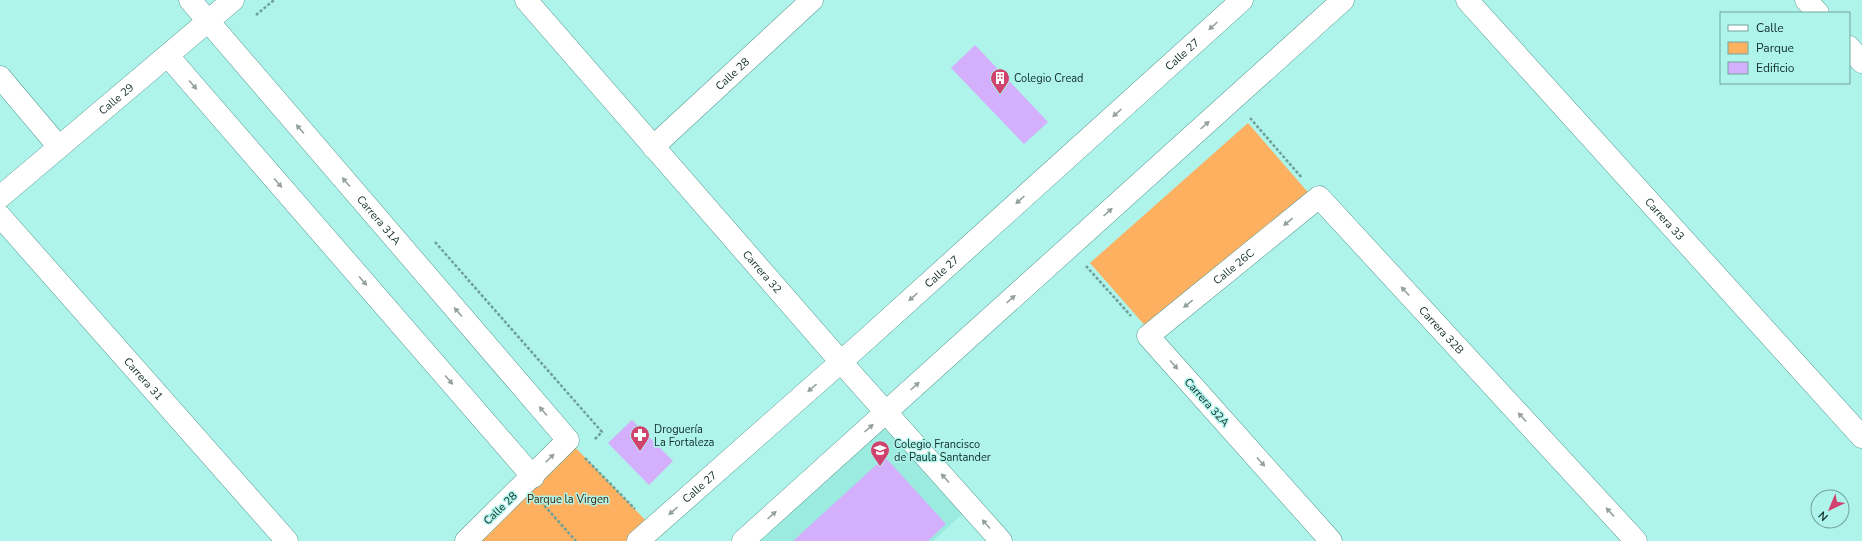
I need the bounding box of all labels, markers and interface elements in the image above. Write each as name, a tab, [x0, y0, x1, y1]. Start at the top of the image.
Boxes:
legend	[1720, 12, 1850, 84]
text: Calle	[1756, 20, 1784, 36]
one-way arrow	[1208, 21, 1218, 31]
street label: Calle 27	[1162, 35, 1203, 74]
text: Parque	[1756, 40, 1794, 56]
street label: Calle 28	[712, 54, 753, 94]
text: Edificio	[1756, 60, 1795, 76]
building icon: Colegio Cread	[989, 67, 1011, 95]
place label: Colegio Cread	[1014, 71, 1084, 86]
street label: Calle 29	[96, 80, 137, 118]
one-way arrow	[189, 80, 198, 90]
one-way arrow	[1111, 109, 1122, 118]
one-way arrow	[1200, 121, 1209, 130]
one-way arrow	[296, 123, 305, 134]
one-way arrow	[342, 177, 351, 186]
one-way arrow	[274, 178, 283, 189]
street label: Carrera 31A	[353, 192, 404, 248]
street label: Carrera 33	[1641, 195, 1688, 244]
one-way arrow	[1015, 196, 1025, 205]
one-way arrow	[1103, 207, 1113, 217]
one-way arrow	[1283, 217, 1294, 226]
street label: Calle 26C	[1210, 246, 1258, 288]
street label: Carrera 32	[739, 247, 785, 297]
street label: Calle 27	[921, 252, 962, 291]
one-way arrow	[359, 276, 368, 287]
one-way arrow	[1401, 286, 1410, 295]
one-way arrow	[908, 292, 918, 302]
one-way arrow	[1007, 295, 1016, 304]
one-way arrow	[1182, 300, 1193, 309]
street label: Carrera 32B	[1415, 303, 1467, 357]
one-way arrow	[453, 307, 463, 317]
street label: Carrera 31	[120, 354, 166, 404]
one-way arrow	[1170, 360, 1179, 371]
one-way arrow	[444, 374, 453, 385]
street label: Carrera 32A	[1181, 375, 1232, 430]
one-way arrow	[910, 381, 920, 391]
one-way arrow	[807, 383, 817, 392]
one-way arrow	[538, 405, 547, 416]
one-way arrow	[1517, 412, 1526, 422]
place label: Droguería La Fortaleza	[654, 422, 715, 450]
pharmacy icon: Droguería La Fortaleza	[629, 424, 651, 452]
one-way arrow	[864, 424, 873, 433]
place label: Colegio Francisco de Paula Santander	[894, 437, 991, 465]
school or university icon: Colegio Francisco de Paula Santander	[869, 439, 891, 467]
one-way arrow	[545, 453, 555, 463]
one-way arrow	[1256, 458, 1265, 467]
street label: Calle 27	[679, 468, 720, 506]
one-way arrow	[940, 472, 949, 483]
street label: Calle 28	[480, 488, 521, 528]
north arrow	[1810, 489, 1850, 529]
park label: Parque la Virgen	[527, 492, 609, 507]
one-way arrow	[667, 506, 678, 515]
one-way arrow	[1606, 508, 1615, 517]
text: N	[1815, 508, 1832, 524]
one-way arrow	[767, 510, 777, 520]
one-way arrow	[981, 519, 990, 529]

